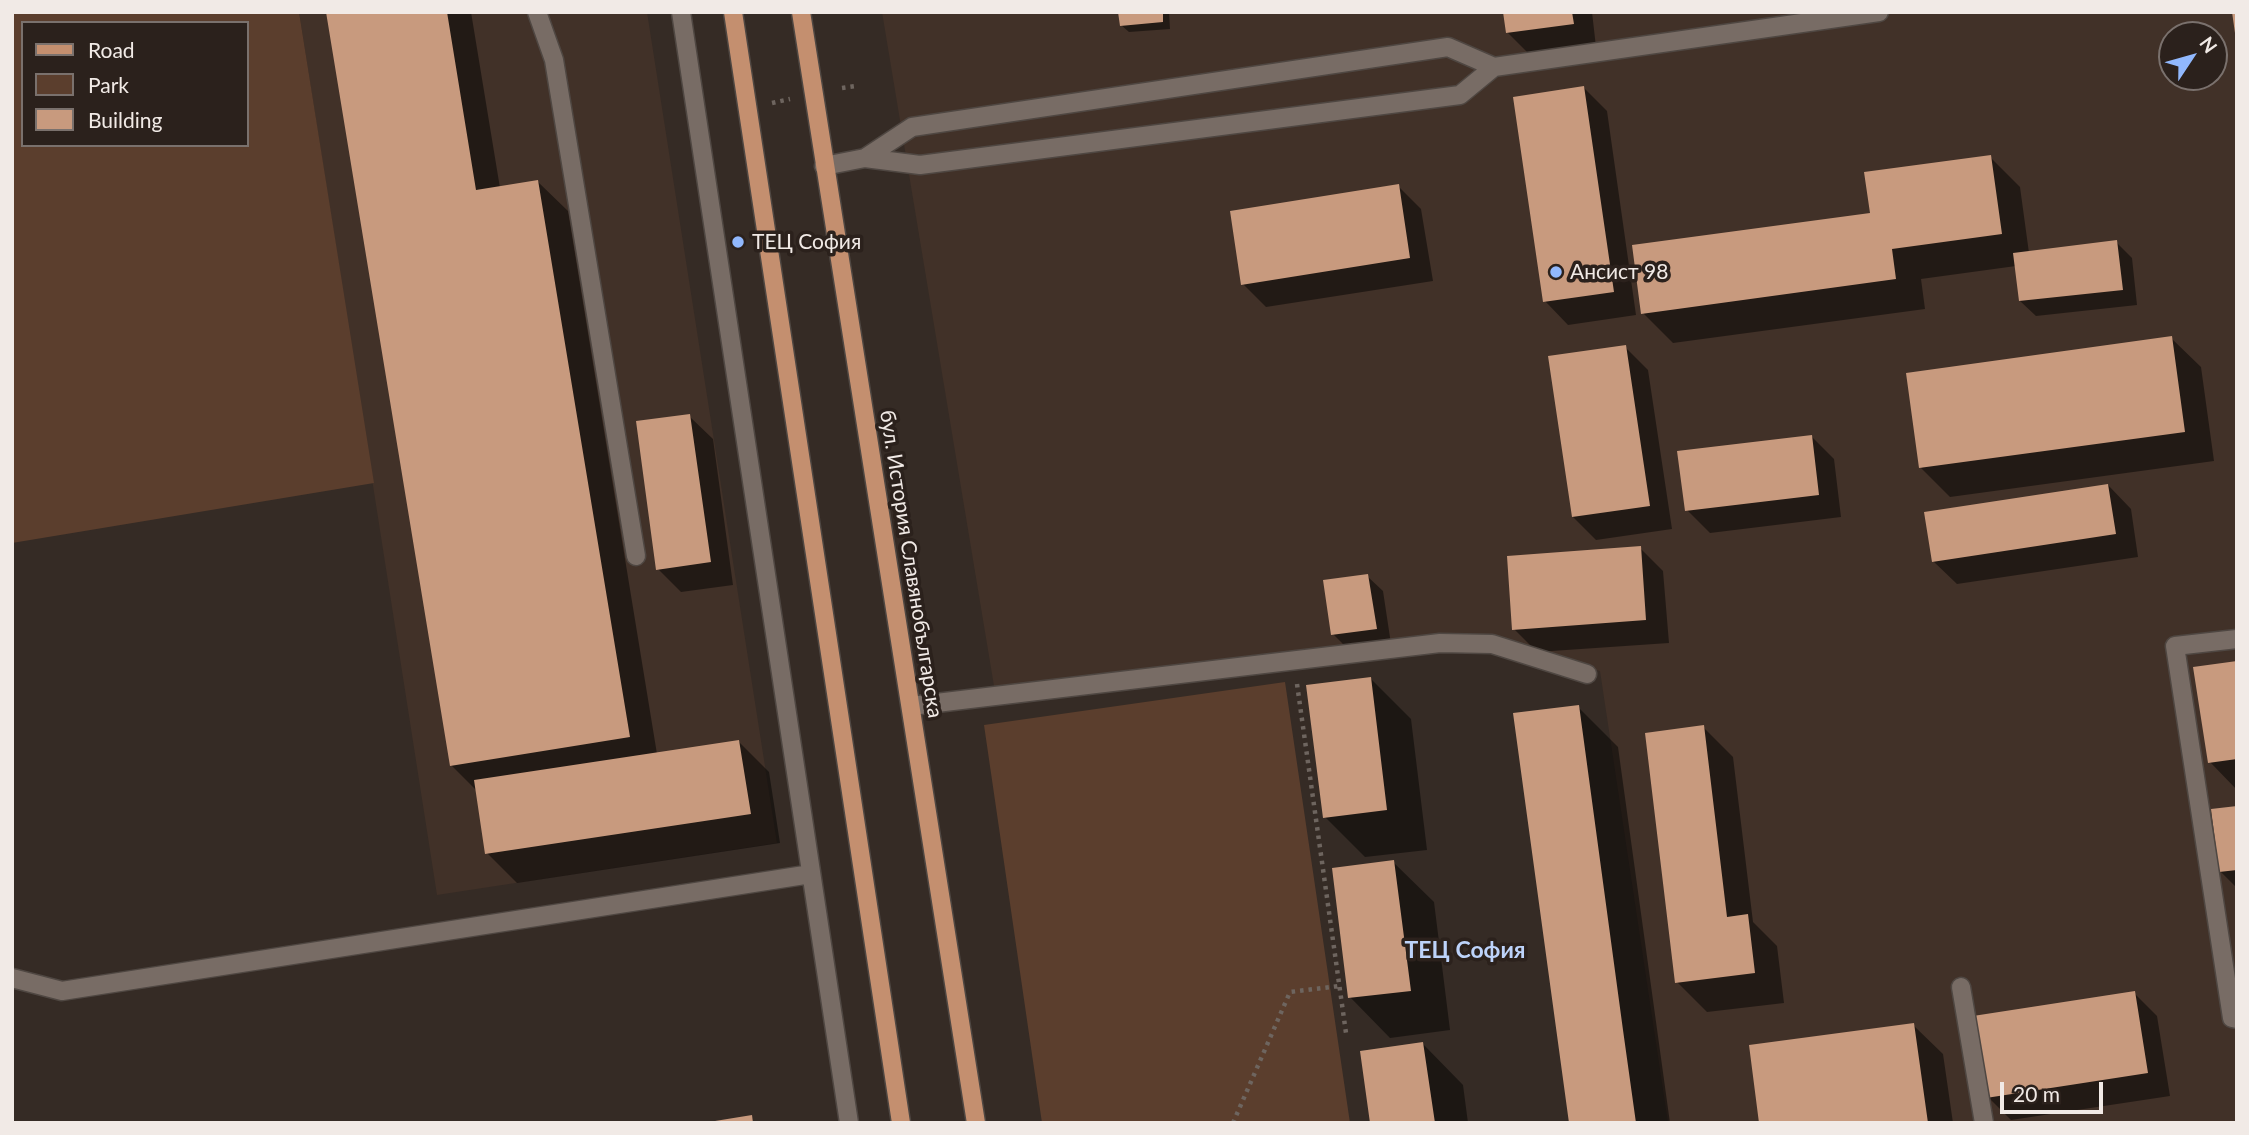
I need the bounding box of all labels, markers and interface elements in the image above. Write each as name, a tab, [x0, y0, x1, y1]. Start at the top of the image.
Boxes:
legend	[21, 21, 248, 147]
north arrow	[2158, 21, 2228, 91]
text: N	[2195, 32, 2222, 57]
text: Road	[88, 37, 135, 62]
text: Park	[88, 72, 129, 97]
text: Building	[88, 107, 163, 132]
place label: ТЕЦ София	[752, 229, 861, 255]
marker: ТЕЦ София	[730, 234, 746, 250]
place label: Ансист 98	[1570, 259, 1668, 285]
marker: Ансист 98	[1548, 264, 1564, 280]
street label: бул. История Славянобългарска	[874, 408, 948, 720]
district label: ТЕЦ София	[1405, 937, 1525, 965]
scale bar	[2004, 1068, 2107, 1112]
text: 20 m	[2013, 1081, 2060, 1106]

